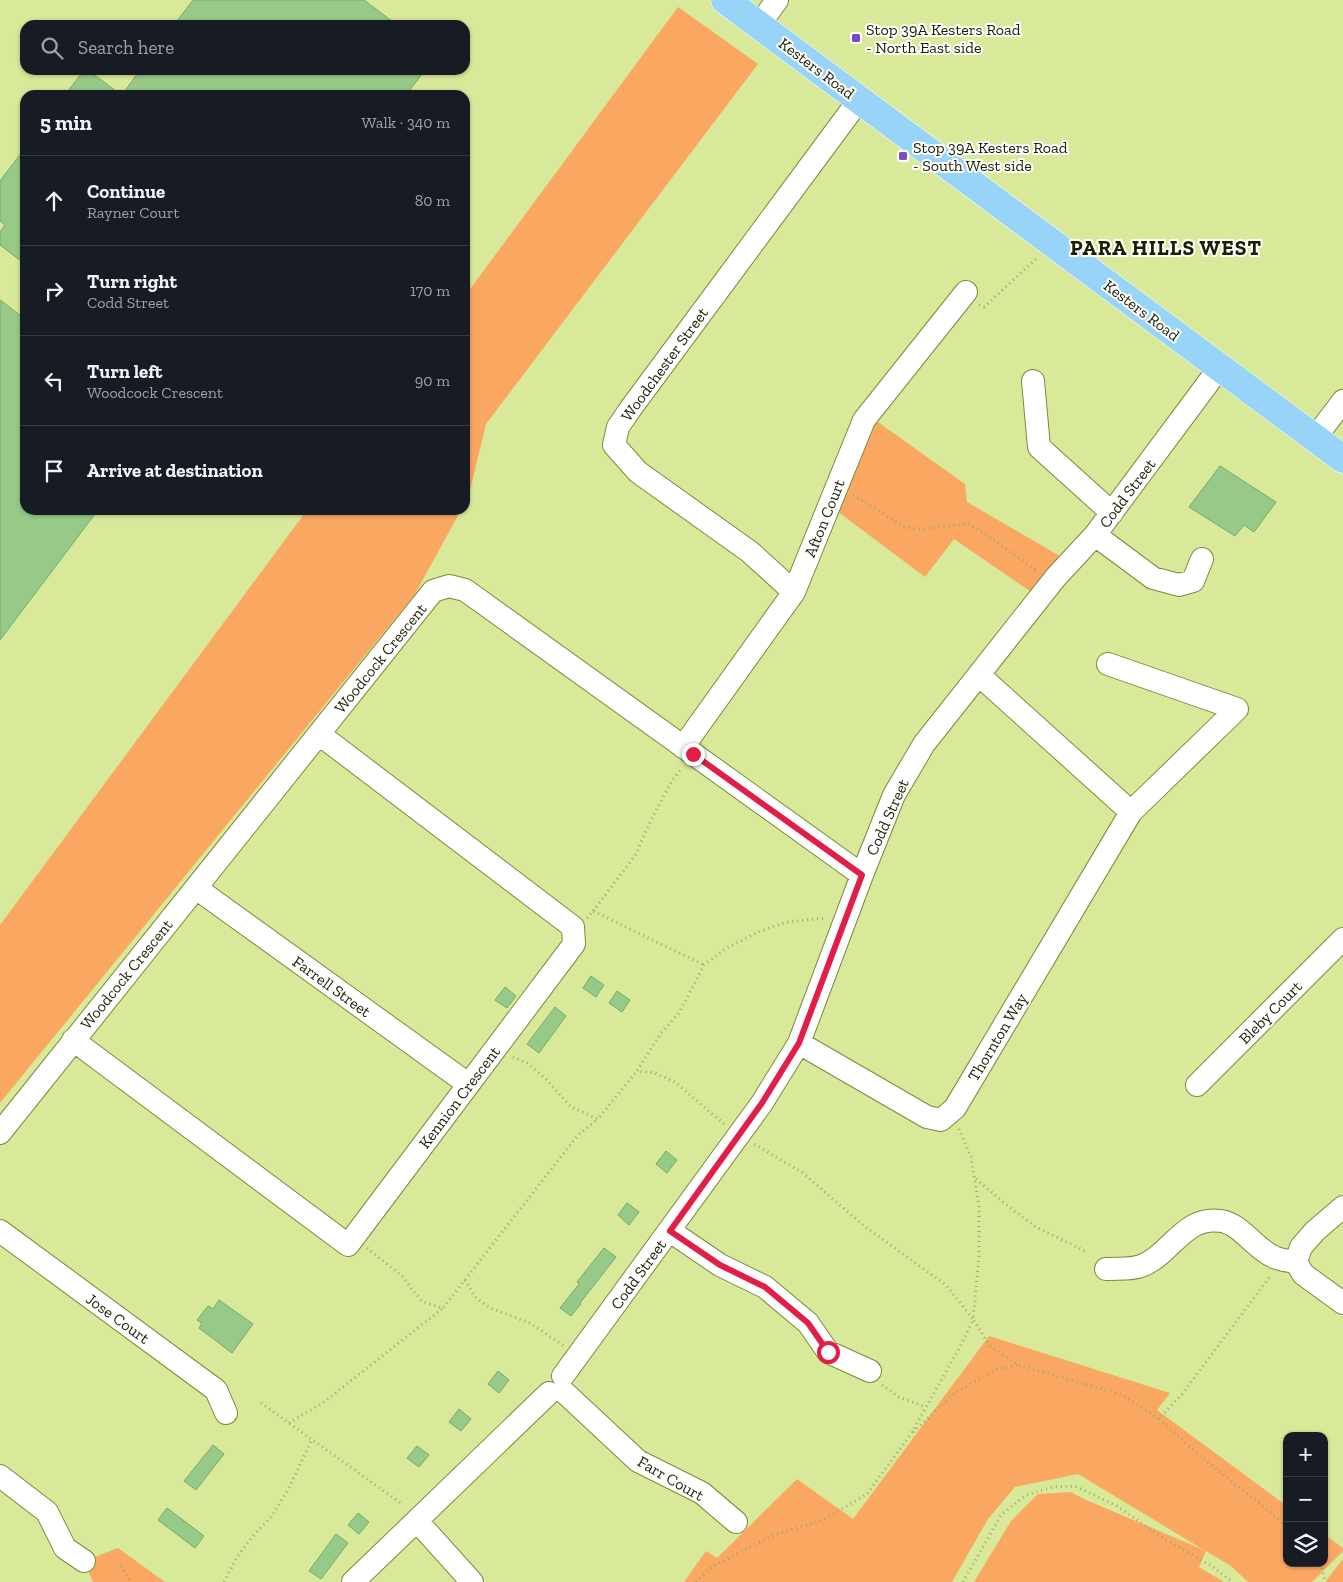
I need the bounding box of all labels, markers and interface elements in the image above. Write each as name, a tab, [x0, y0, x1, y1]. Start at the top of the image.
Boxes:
search box	[20, 20, 470, 75]
place label: Stop 39A Kesters Road - North East side	[866, 20, 1021, 57]
marker: Stop 39A Kesters Road - North East side	[850, 32, 862, 44]
icon: search	[38, 34, 66, 62]
street label: Kesters Road	[775, 34, 858, 103]
text: Search here	[78, 36, 174, 59]
text: 5 min	[40, 110, 92, 135]
text: Walk · 340 m	[362, 113, 450, 132]
place label: Stop 39A Kesters Road - South West side	[913, 138, 1068, 175]
marker: Stop 39A Kesters Road - South West side	[897, 150, 909, 162]
text: Continue	[87, 180, 165, 203]
icon: ahead	[40, 187, 68, 215]
text: 80 m	[415, 191, 450, 210]
text: Rayner Court	[87, 203, 179, 222]
district label: PARA HILLS WEST	[1070, 235, 1262, 260]
text: Turn right	[87, 270, 177, 293]
street label: Kesters Road	[1100, 276, 1183, 345]
icon: right	[40, 277, 68, 305]
text: 170 m	[410, 281, 450, 300]
text: Codd Street	[87, 293, 169, 312]
street label: Woodchester Street	[617, 304, 712, 425]
text: Turn left	[87, 360, 162, 383]
icon: left	[40, 367, 68, 395]
text: 90 m	[415, 371, 450, 390]
text: Woodcock Crescent	[87, 383, 223, 402]
street label: Codd Street	[1095, 455, 1160, 532]
icon: arrive	[40, 457, 68, 485]
text: Arrive at destination	[87, 459, 263, 482]
street label: Afton Court	[800, 476, 849, 560]
street label: Woodcock Crescent	[330, 599, 431, 717]
route end	[682, 743, 705, 766]
street label: Codd Street	[862, 776, 913, 858]
street label: Woodcock Crescent	[76, 915, 177, 1033]
street label: Farrell Street	[289, 952, 374, 1021]
street label: Bleby Court	[1235, 977, 1306, 1048]
street label: Thornton Way	[964, 989, 1032, 1085]
street label: Kennion Crescent	[415, 1042, 504, 1152]
street label: Codd Street	[607, 1236, 670, 1313]
street label: Jose Court	[82, 1289, 153, 1348]
route start	[817, 1341, 840, 1364]
map controls	[1283, 1432, 1328, 1567]
button: +	[1283, 1432, 1328, 1477]
street label: Farr Court	[634, 1452, 707, 1505]
button: −	[1283, 1477, 1328, 1522]
button: layers	[1283, 1522, 1328, 1567]

